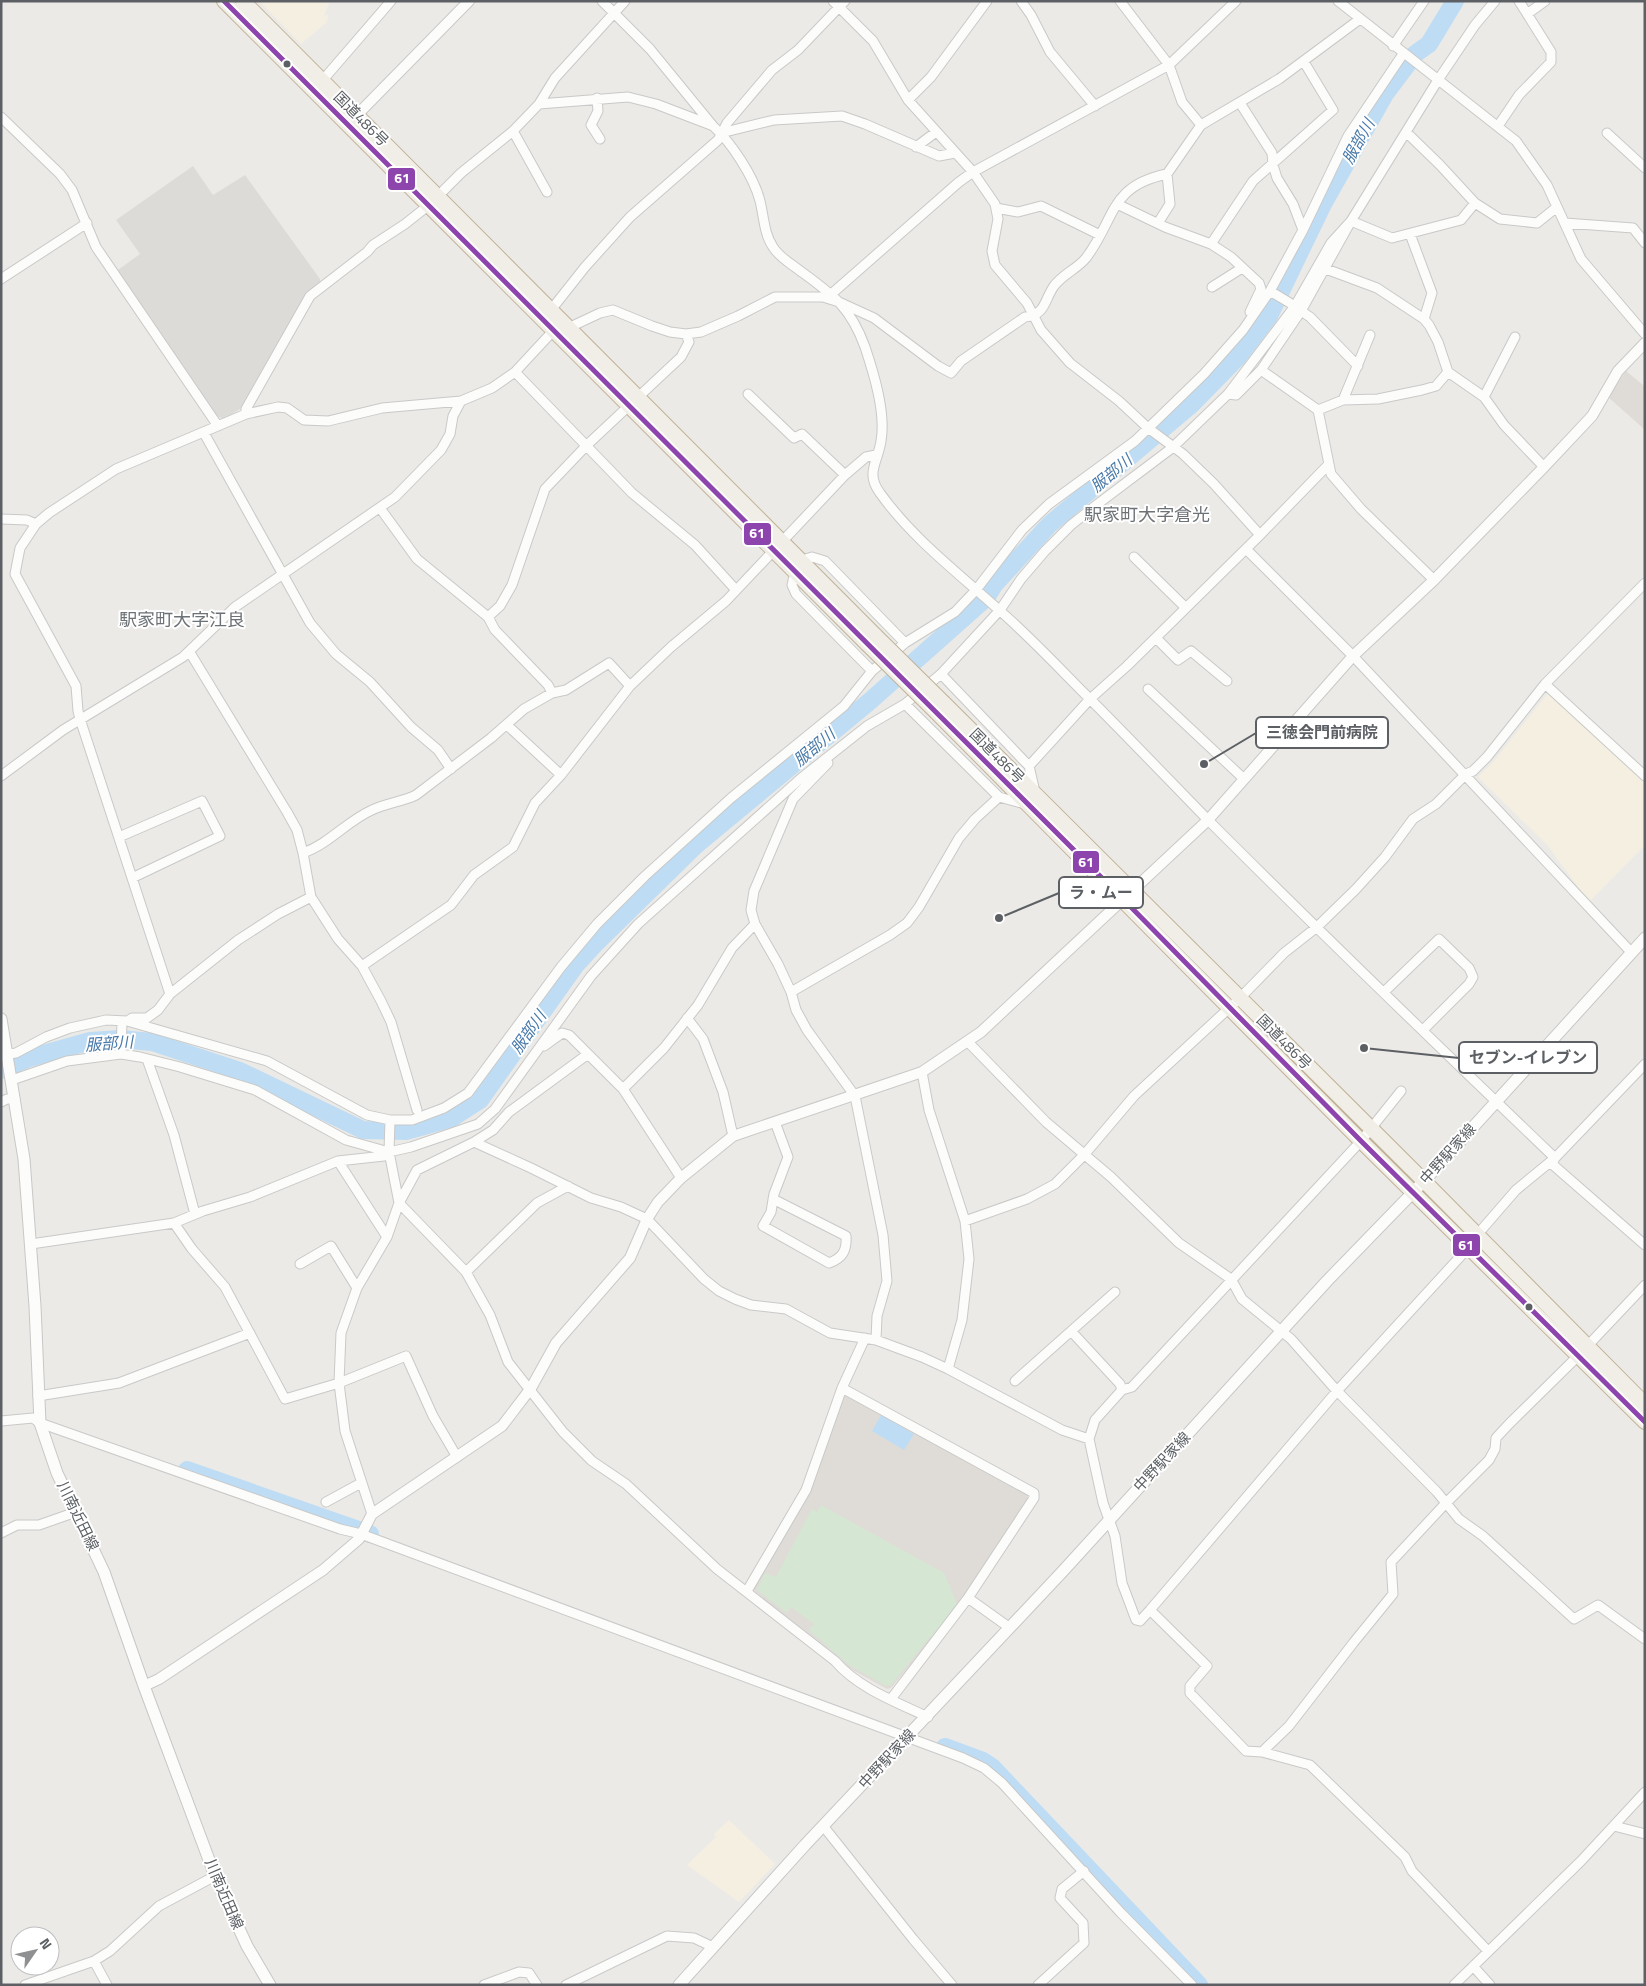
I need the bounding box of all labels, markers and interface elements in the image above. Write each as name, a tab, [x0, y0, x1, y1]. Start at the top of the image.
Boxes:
unlabelled marker	[282, 59, 292, 69]
street label: 国道486号	[328, 86, 394, 152]
water label: 服部川	[1336, 112, 1381, 168]
line badge: 61	[387, 167, 416, 191]
text: 61	[394, 167, 410, 188]
water label: 服部川	[1085, 447, 1139, 498]
district label: 駅家町大字倉光	[1084, 501, 1210, 528]
line badge: 61	[743, 522, 772, 546]
text: 61	[749, 522, 765, 543]
district label: 駅家町大字江良	[119, 606, 245, 633]
callout: 三徳会門前病院	[1256, 717, 1388, 748]
text: 三徳会門前病院	[1266, 720, 1378, 744]
water label: 服部川	[788, 721, 842, 772]
street label: 国道486号	[964, 723, 1030, 789]
line badge: 61	[1072, 850, 1100, 874]
text: 61	[1078, 851, 1094, 872]
callout: ラ・ムー	[1059, 877, 1143, 908]
text: ラ・ムー	[1069, 880, 1133, 904]
water label: 服部川	[504, 1004, 553, 1059]
street label: 国道486号	[1251, 1009, 1317, 1075]
water label: 服部川	[84, 1029, 136, 1057]
callout: セブン-イレブン	[1459, 1042, 1597, 1073]
text: セブン-イレブン	[1469, 1045, 1587, 1069]
street label: 中野駅家線	[1414, 1118, 1481, 1189]
line badge: 61	[1452, 1233, 1481, 1257]
text: 61	[1458, 1234, 1474, 1255]
unlabelled marker	[1524, 1302, 1534, 1312]
street label: 中野駅家線	[1128, 1426, 1196, 1497]
street label: 川南近田線	[52, 1477, 105, 1555]
street label: 中野駅家線	[853, 1723, 921, 1794]
street label: 川南近田線	[199, 1855, 250, 1933]
north arrow	[10, 1926, 60, 1976]
text: N	[35, 1934, 58, 1953]

